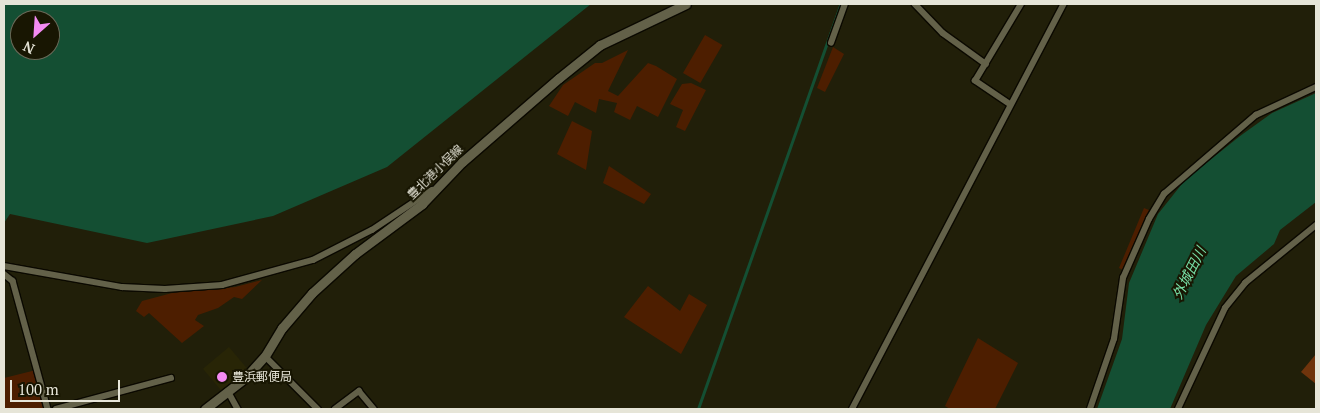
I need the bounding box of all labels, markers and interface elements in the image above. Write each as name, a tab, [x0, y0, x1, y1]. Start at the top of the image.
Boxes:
north arrow	[10, 10, 60, 60]
text: N	[20, 37, 38, 59]
street label: 豊北港小俣線	[404, 142, 466, 202]
water label: 外城田川	[1169, 244, 1209, 302]
scale bar	[12, 370, 122, 402]
place label: 豊浜郵便局	[232, 370, 292, 384]
marker: 豊浜郵便局	[216, 371, 228, 383]
text: 100 m	[18, 379, 59, 399]

